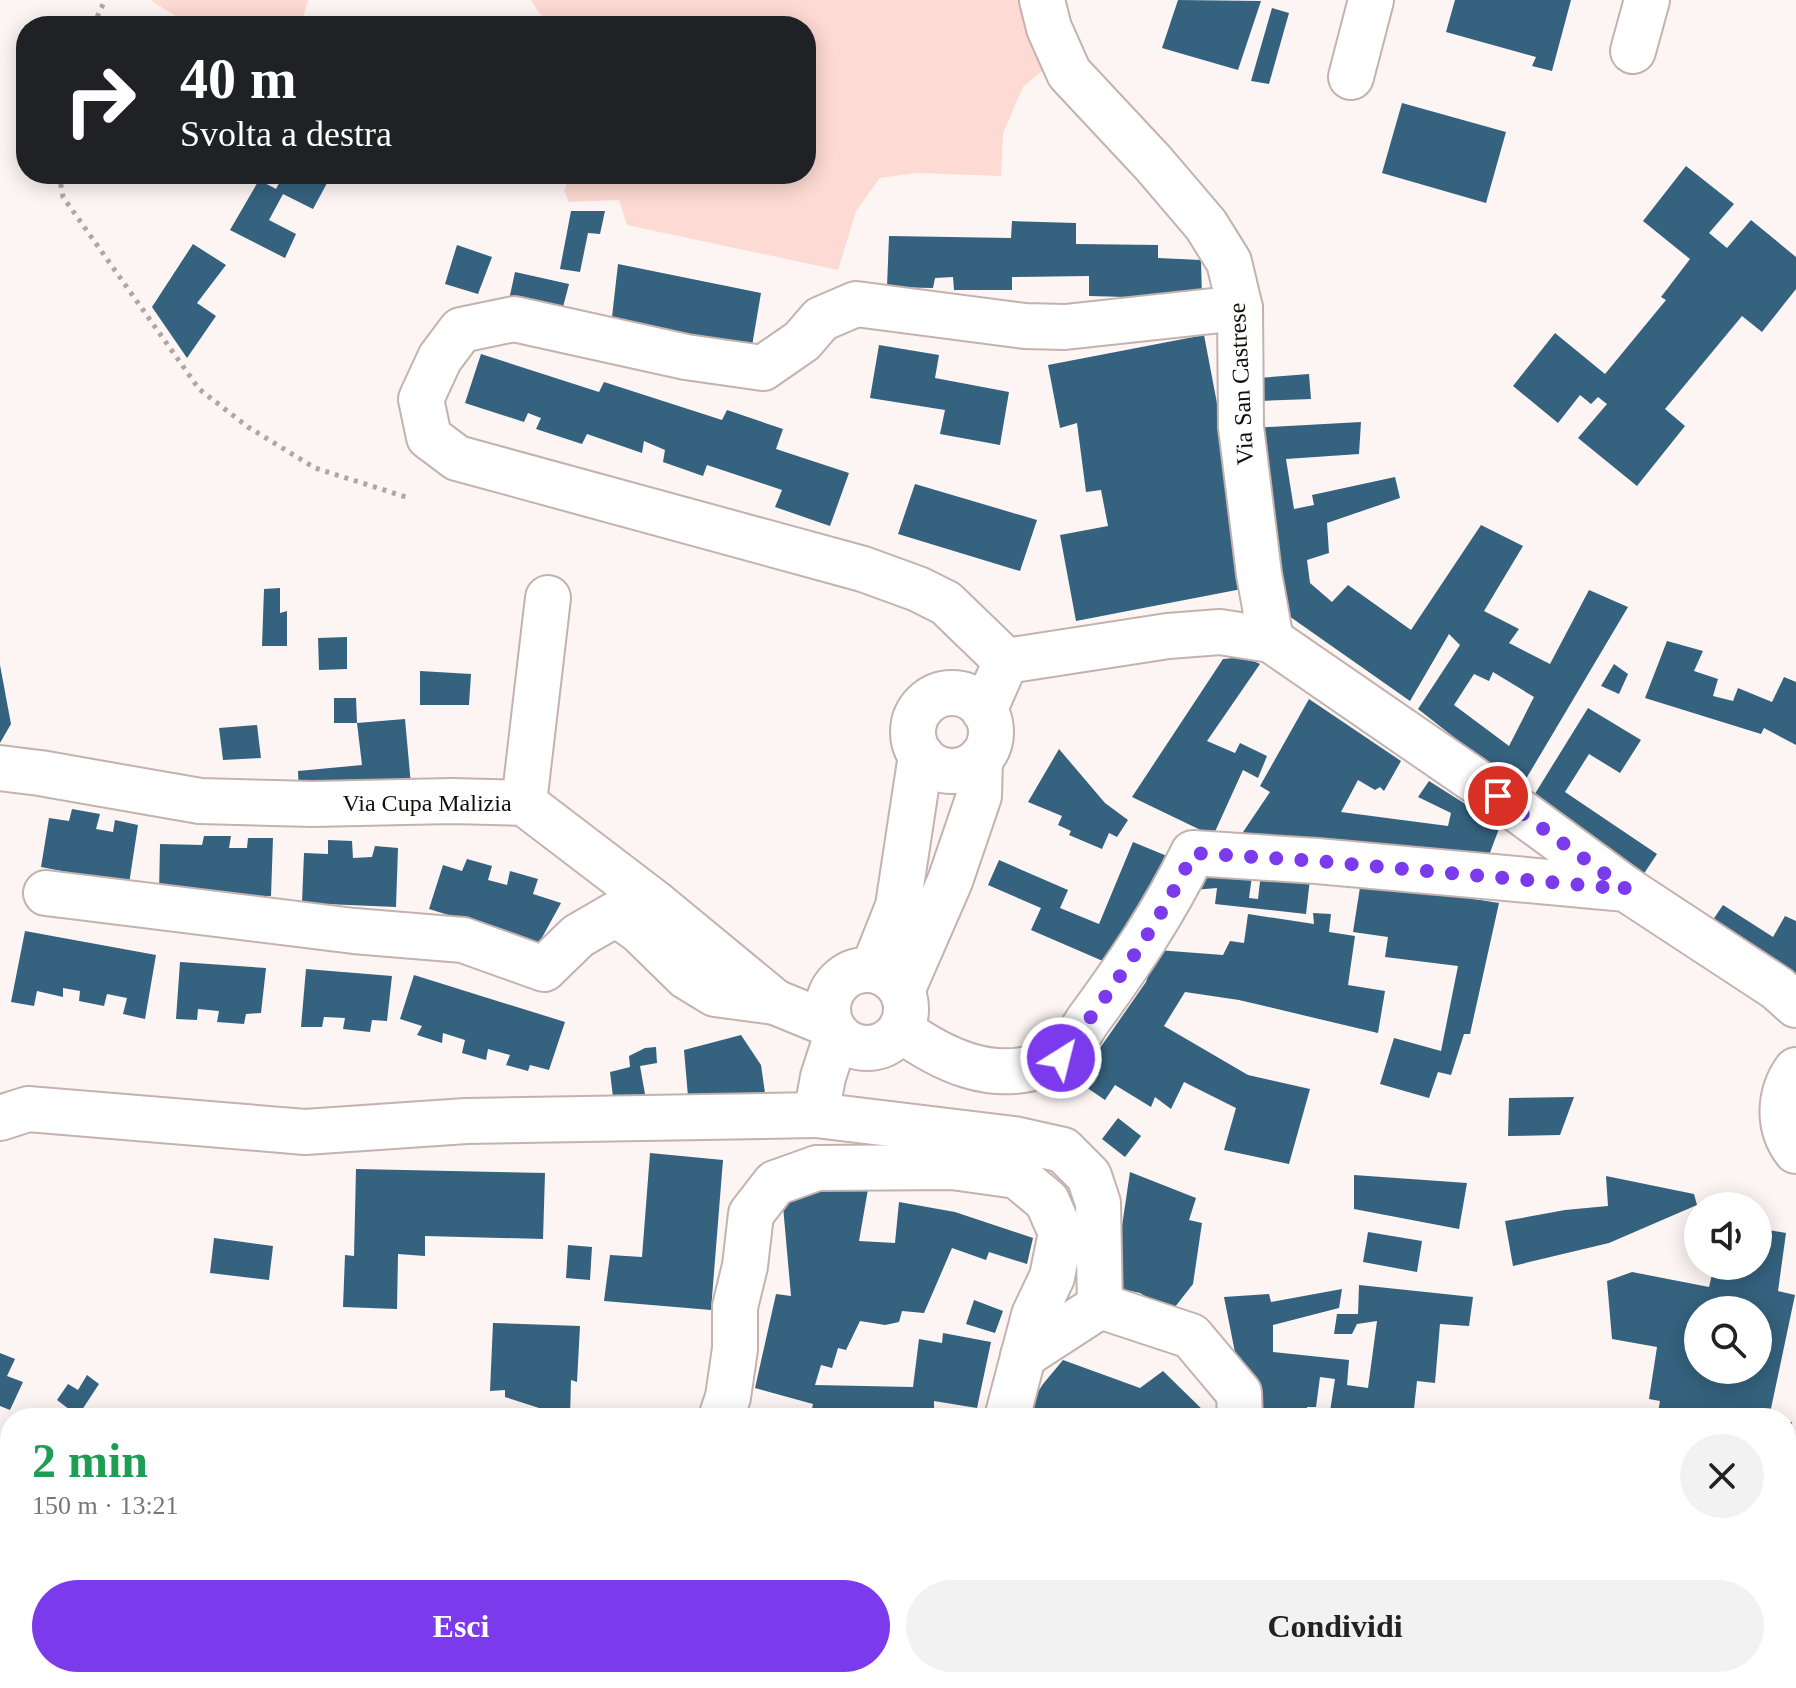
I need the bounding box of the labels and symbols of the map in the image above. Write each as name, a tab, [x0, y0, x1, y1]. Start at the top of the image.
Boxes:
street label: Via San Castrese	[1224, 302, 1258, 466]
pin	[1464, 762, 1532, 830]
street label: Via Cupa Malizia	[342, 790, 512, 816]
position arrow	[1019, 1016, 1103, 1100]

